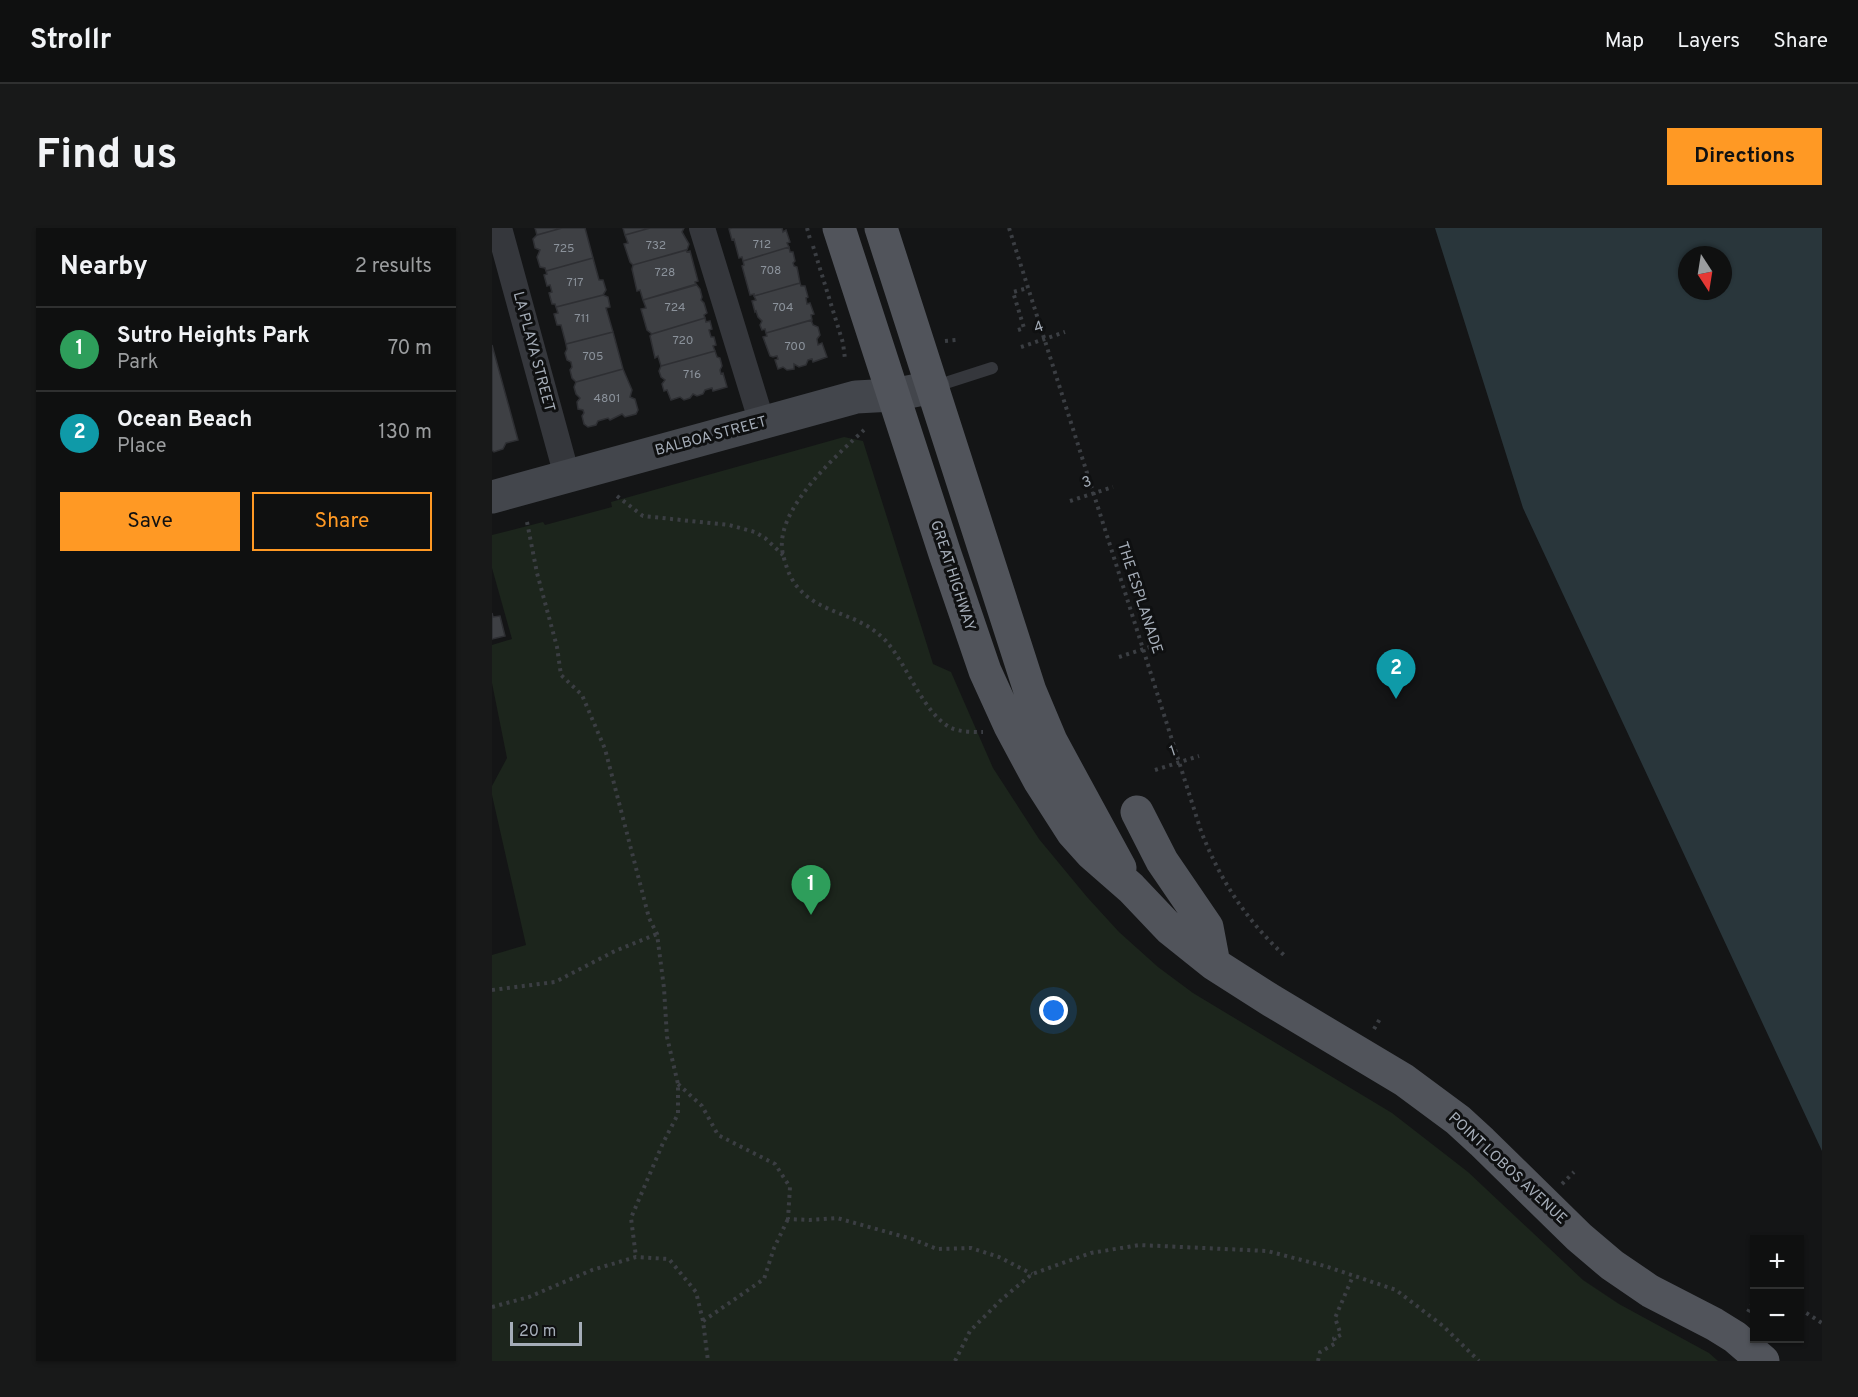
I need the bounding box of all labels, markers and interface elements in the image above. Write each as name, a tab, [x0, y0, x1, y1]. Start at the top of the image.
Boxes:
text: Strollr	[30, 23, 112, 59]
text: Map	[1605, 28, 1644, 55]
text: Layers	[1677, 28, 1740, 55]
text: Share	[1773, 28, 1828, 55]
button: Directions	[1667, 128, 1822, 185]
text: Find us	[36, 130, 177, 183]
house number: 712	[753, 237, 771, 253]
house number: 732	[646, 238, 666, 254]
house number: 725	[554, 241, 574, 257]
north arrow	[1678, 246, 1732, 300]
text: Nearby	[60, 251, 148, 284]
text: 2 results	[355, 254, 432, 280]
house number: 708	[761, 263, 781, 279]
house number: 728	[655, 265, 675, 281]
house number: 717	[566, 275, 584, 291]
street label: LA PLAYA STREET	[508, 290, 558, 414]
house number: 724	[665, 300, 685, 316]
house number: 704	[772, 300, 794, 316]
house number: 711	[574, 311, 590, 327]
street label: 4	[1031, 317, 1047, 339]
text: Sutro Heights Park	[117, 323, 310, 350]
house number: 720	[672, 333, 694, 349]
text: 1	[76, 336, 84, 362]
text: 70 m	[388, 336, 432, 362]
house number: 700	[784, 339, 806, 355]
house number: 705	[582, 349, 604, 365]
text: Park	[117, 350, 158, 376]
house number: 716	[683, 367, 701, 383]
house number: 4801	[594, 391, 620, 407]
text: Ocean Beach	[117, 407, 252, 434]
street label: BALBOA STREET	[653, 413, 769, 461]
text: 2	[73, 420, 86, 446]
text: 130 m	[378, 420, 432, 446]
text: Place	[117, 434, 167, 460]
street label: 3	[1080, 473, 1094, 493]
button: Save	[60, 492, 240, 551]
button: Share	[252, 492, 432, 551]
street label: GREAT HIGHWAY	[925, 518, 979, 634]
street label: THE ESPLANADE	[1112, 540, 1166, 656]
pin: 2	[1376, 650, 1416, 699]
street label: 1	[1167, 742, 1179, 762]
pin: 1	[792, 866, 830, 915]
your location	[1039, 996, 1068, 1025]
street label: POINT LOBOS AVENUE	[1444, 1109, 1570, 1229]
map controls	[1750, 1235, 1804, 1343]
button: +	[1750, 1235, 1804, 1289]
button: −	[1750, 1289, 1804, 1343]
scale bar	[510, 1319, 582, 1346]
text: 20 m	[519, 1322, 556, 1342]

